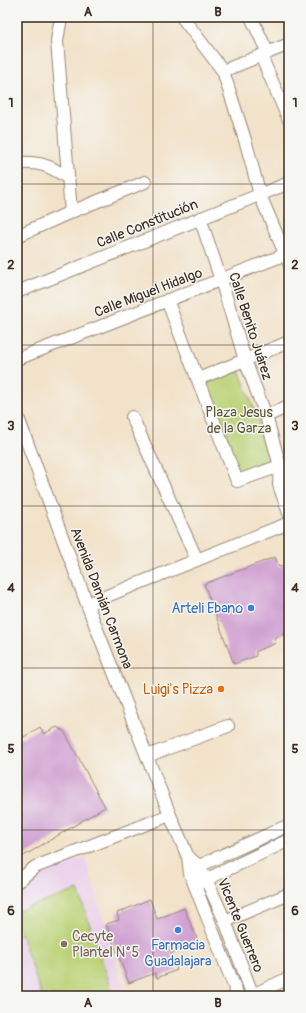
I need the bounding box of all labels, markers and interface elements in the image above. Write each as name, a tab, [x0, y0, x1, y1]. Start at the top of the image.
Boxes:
text: A	[84, 4, 93, 20]
text: B	[214, 4, 222, 20]
text: 1	[8, 95, 14, 111]
text: 1	[292, 95, 298, 111]
street label: Calle Constitución	[94, 195, 200, 252]
text: 2	[7, 257, 15, 273]
text: 2	[291, 257, 299, 273]
street label: Calle Miguel Hidalgo	[92, 264, 205, 321]
street label: Calle Benito Juárez	[225, 270, 276, 382]
park label: Plaza Jesus de la Garza	[205, 404, 273, 437]
text: 3	[7, 418, 15, 434]
text: 3	[291, 418, 299, 434]
street label: Avenida Damián Carmona	[67, 525, 136, 671]
text: 4	[7, 580, 15, 596]
text: 4	[291, 580, 299, 596]
place label: Arteli Ebano	[172, 600, 243, 617]
marker: Arteli Ebano	[246, 603, 256, 613]
place label: Luigi's Pizza	[143, 681, 213, 698]
marker: Luigi's Pizza	[216, 684, 226, 694]
text: 5	[7, 741, 15, 757]
text: 5	[291, 741, 299, 757]
street label: Vicente Guerrero	[214, 876, 267, 975]
text: 6	[7, 903, 15, 919]
text: 6	[291, 903, 299, 919]
marker: Farmacia Guadalajara	[173, 925, 183, 935]
place label: Cecyte Plantel N°5	[72, 928, 139, 961]
place label: Farmacia Guadalajara	[144, 937, 212, 970]
marker: Cecyte Plantel N°5	[59, 939, 69, 949]
text: A	[84, 995, 93, 1011]
text: B	[214, 995, 222, 1011]

